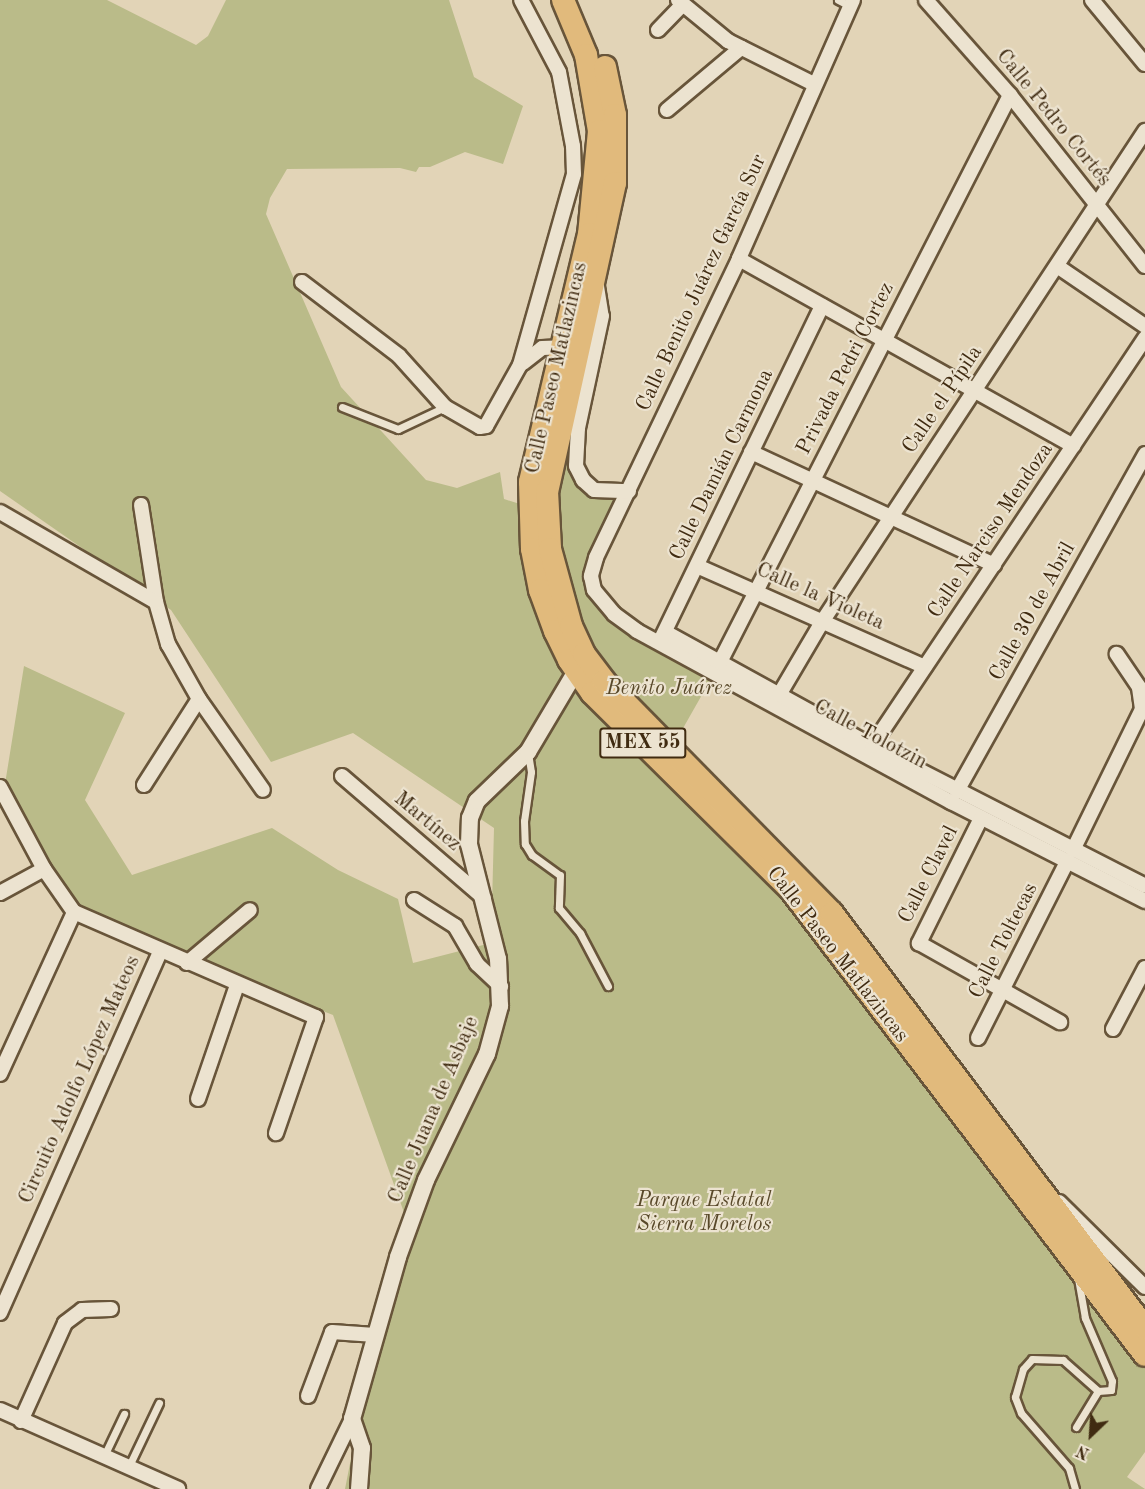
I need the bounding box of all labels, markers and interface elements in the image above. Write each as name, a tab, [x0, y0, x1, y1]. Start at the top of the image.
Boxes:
street label: Calle Pedro Cortés	[990, 44, 1116, 192]
street label: Calle Benito Juárez García Sur	[631, 151, 773, 415]
street label: Calle Paseo Matlazincas	[520, 260, 594, 476]
street label: Privada Pedri Cortez	[792, 279, 900, 459]
street label: Calle el Pípila	[898, 341, 988, 459]
street label: Calle Damián Carmona	[665, 365, 779, 565]
street label: Calle Narciso Mendoza	[923, 438, 1059, 624]
street label: Calle 30 de Abril	[984, 538, 1082, 686]
street label: Calle la Violeta	[752, 557, 888, 637]
park label: Benito Juárez	[606, 676, 732, 702]
street label: Calle Tolotzin	[809, 695, 931, 775]
road number: MEX 55	[598, 726, 688, 760]
street label: Martínez	[388, 787, 466, 857]
street label: Calle Clavel	[894, 822, 964, 928]
street label: Calle Paseo Matlazincas	[760, 862, 914, 1048]
street label: Calle Toltecas	[964, 879, 1044, 1003]
street label: Circuito Adolfo López Mateos	[14, 952, 146, 1208]
street label: Calle Juana de Asbaje	[383, 1013, 485, 1207]
park label: Parque Estatal Sierra Morelos	[636, 1188, 772, 1238]
north arrow	[1061, 1405, 1121, 1465]
text: N	[1074, 1441, 1092, 1461]

